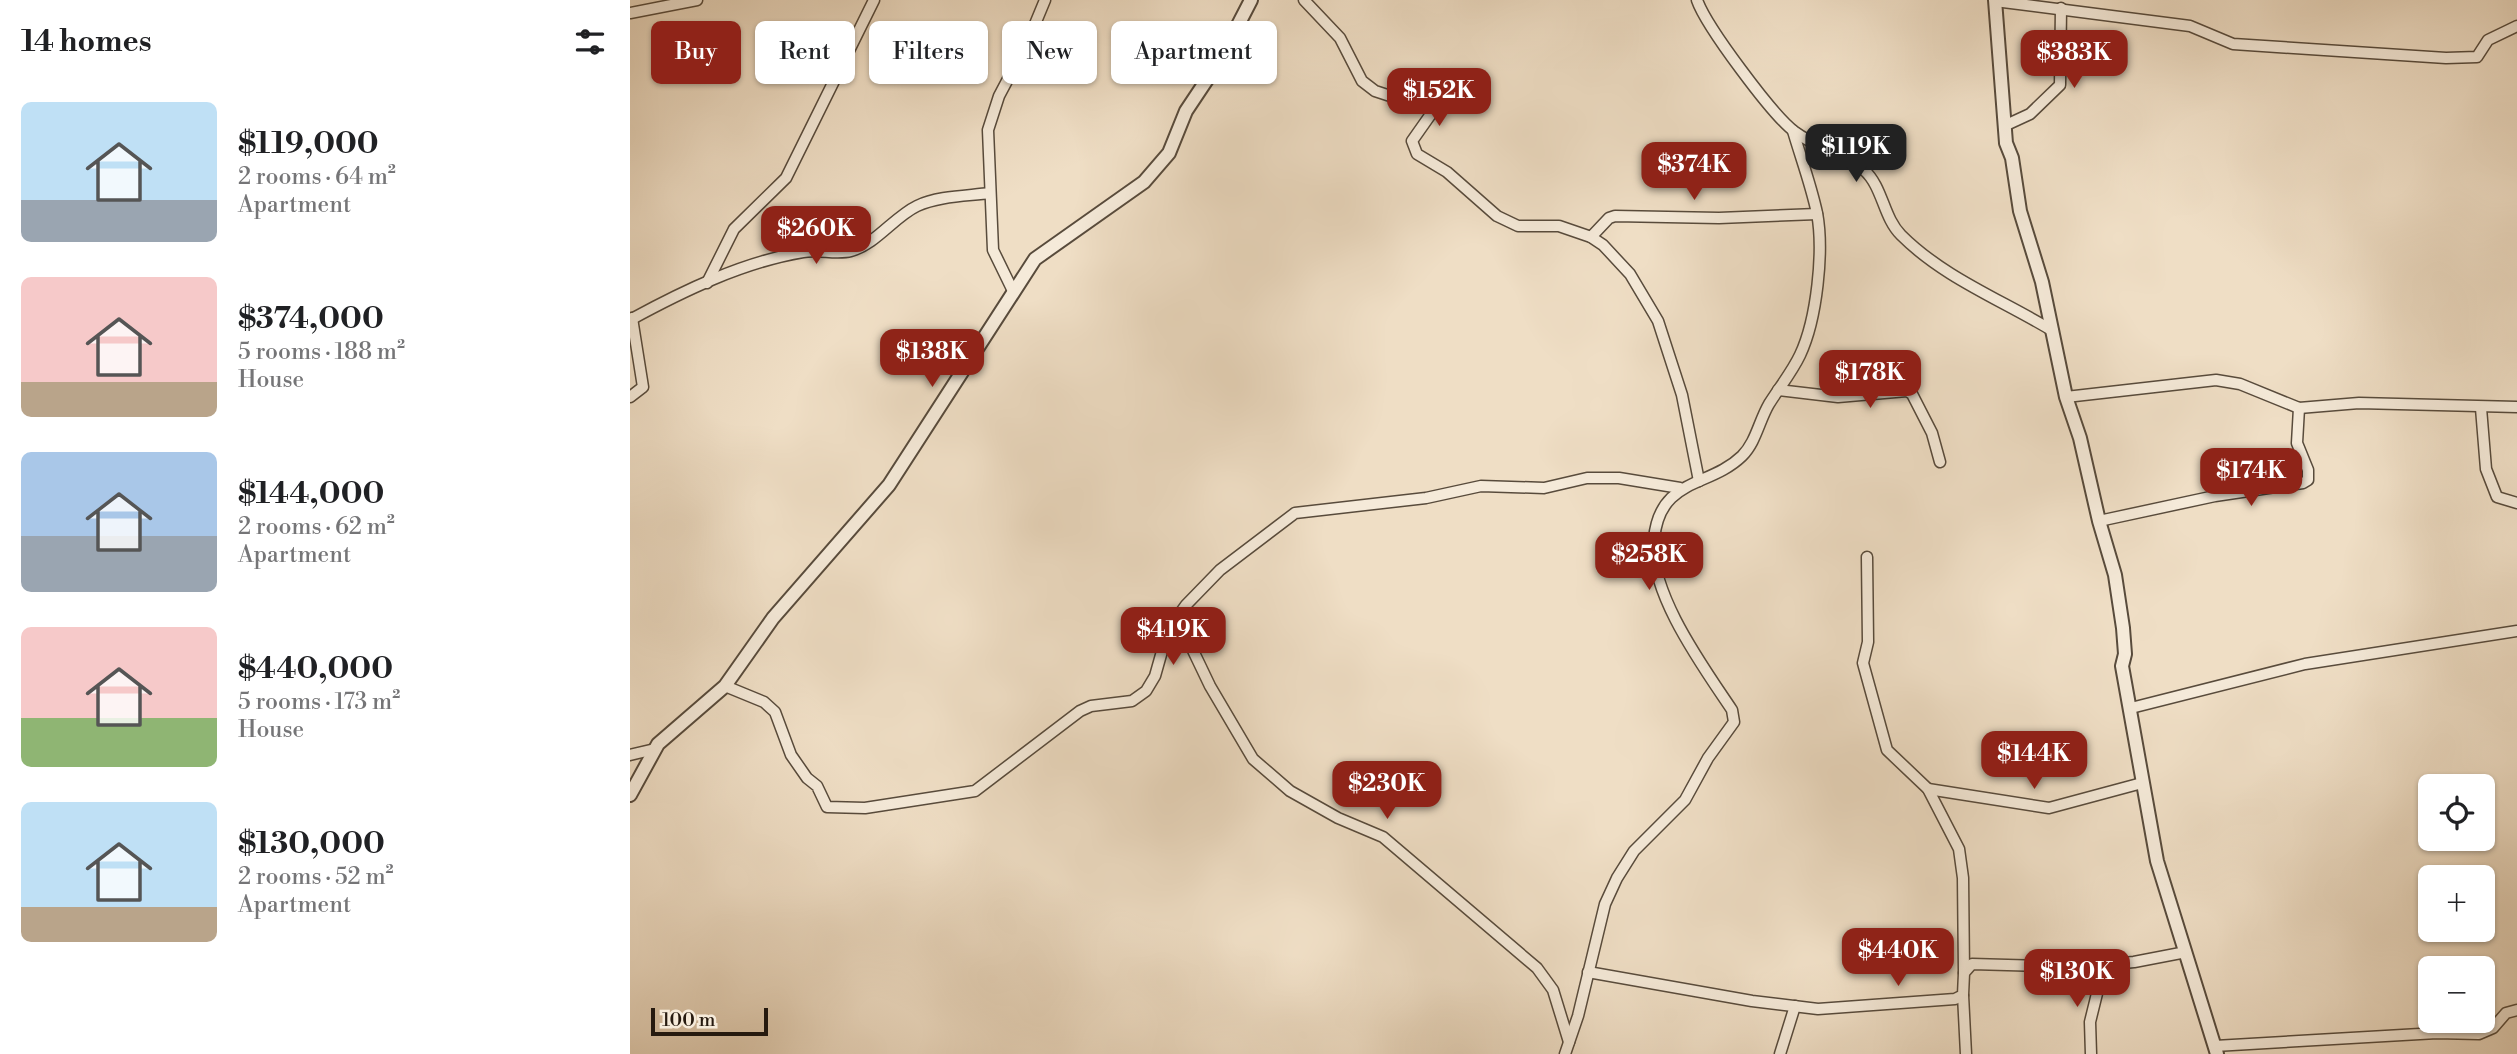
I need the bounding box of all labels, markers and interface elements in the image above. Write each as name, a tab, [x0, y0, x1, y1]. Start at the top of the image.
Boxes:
chip: Buy	[651, 21, 741, 84]
chip: Rent	[755, 21, 855, 84]
chip: Filters	[869, 21, 988, 84]
chip: New	[1002, 21, 1097, 84]
chip: Apartment	[1111, 21, 1277, 84]
text: 14 homes	[21, 23, 152, 61]
icon: filters	[571, 23, 609, 61]
pin: $383K	[2025, 31, 2123, 90]
text: $383K	[2037, 39, 2111, 67]
pin: $152K	[1390, 68, 1488, 128]
text: $152K	[1403, 77, 1475, 105]
pin: $119K	[1807, 124, 1905, 184]
text: $119,000	[238, 125, 379, 163]
icon: home	[77, 130, 161, 214]
text: $119K	[1821, 133, 1891, 161]
pin: $374K	[1645, 142, 1743, 202]
text: $374K	[1657, 151, 1731, 179]
text: 2 rooms · 64 m²	[238, 163, 396, 191]
text: Apartment	[238, 191, 351, 219]
pin: $260K	[767, 206, 865, 266]
text: $260K	[777, 215, 855, 243]
text: $374,000	[238, 300, 384, 338]
icon: home	[77, 305, 161, 389]
pin: $138K	[883, 330, 981, 389]
text: 5 rooms · 188 m²	[238, 338, 405, 366]
text: $138K	[896, 338, 968, 366]
pin: $178K	[1821, 350, 1919, 410]
text: $178K	[1835, 359, 1905, 387]
text: House	[238, 366, 304, 394]
pin: $174K	[2202, 448, 2300, 508]
text: $174K	[2216, 457, 2286, 485]
text: $144,000	[238, 475, 384, 513]
icon: home	[77, 480, 161, 564]
text: 2 rooms · 62 m²	[238, 513, 395, 541]
pin: $258K	[1600, 532, 1698, 592]
text: Apartment	[238, 541, 351, 569]
text: $258K	[1611, 541, 1687, 569]
pin: $419K	[1124, 608, 1222, 667]
text: $419K	[1137, 616, 1209, 644]
text: $440,000	[238, 650, 393, 688]
icon: home	[77, 655, 161, 739]
text: 5 rooms · 173 m²	[238, 688, 400, 716]
text: House	[238, 716, 304, 744]
pin: $144K	[1985, 732, 2083, 791]
text: $144K	[1997, 740, 2071, 768]
pin: $230K	[1338, 762, 1436, 821]
text: $230K	[1348, 770, 1426, 798]
map controls	[2418, 774, 2495, 1033]
button: locate	[2418, 774, 2495, 851]
text: $130,000	[238, 825, 385, 863]
icon: home	[77, 830, 161, 914]
text: 2 rooms · 52 m²	[238, 863, 394, 891]
button: +	[2418, 865, 2495, 942]
text: Apartment	[238, 891, 351, 919]
pin: $440K	[1849, 928, 1947, 988]
text: $440K	[1858, 937, 1938, 965]
pin: $130K	[2028, 950, 2126, 1009]
button: −	[2418, 956, 2495, 1033]
text: $130K	[2040, 958, 2114, 986]
scale bar	[651, 1005, 768, 1037]
text: 100 m	[662, 1008, 715, 1032]

